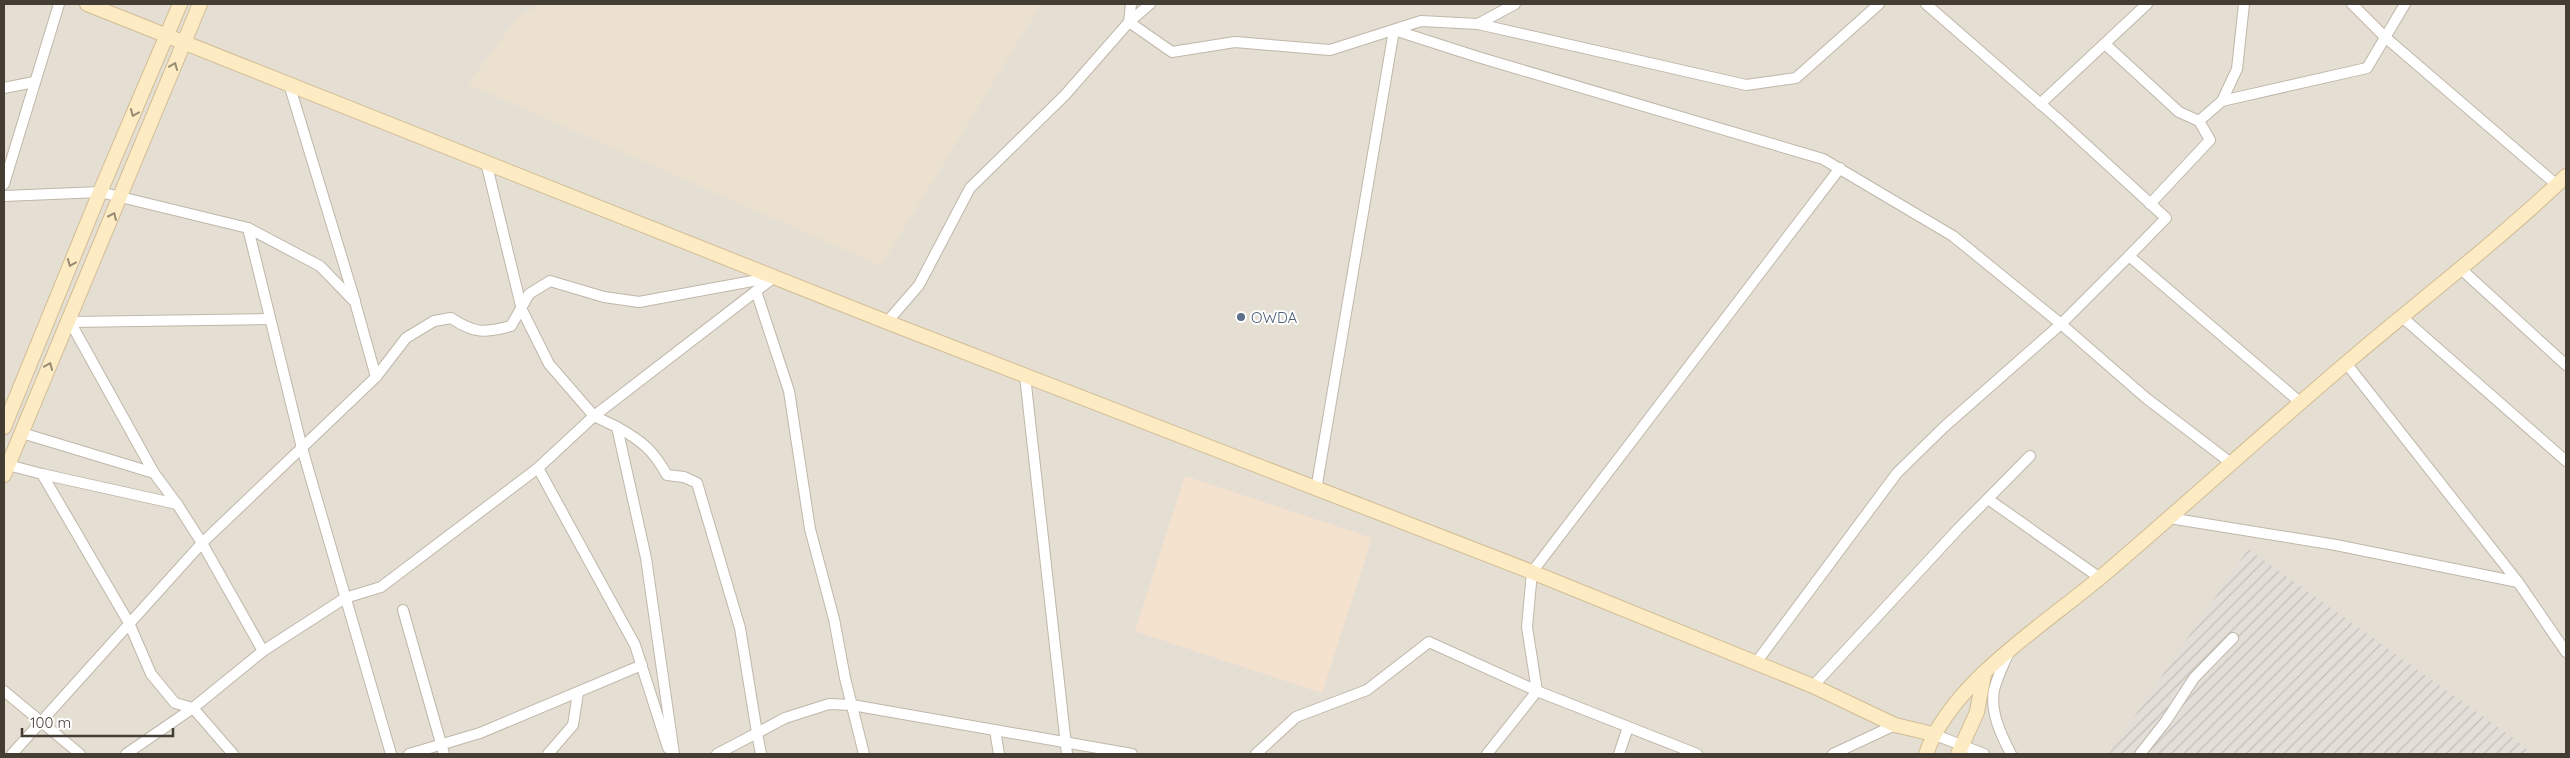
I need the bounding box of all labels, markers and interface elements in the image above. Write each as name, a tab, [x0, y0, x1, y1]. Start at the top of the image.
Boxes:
one-way arrow	[168, 62, 178, 70]
one-way arrow	[129, 108, 140, 117]
one-way arrow	[106, 212, 117, 221]
one-way arrow	[66, 258, 77, 267]
place label: OWDA	[1251, 308, 1298, 327]
marker: OWDA	[1235, 311, 1247, 323]
one-way arrow	[43, 362, 53, 370]
scale bar	[22, 706, 174, 738]
text: 100 m	[30, 713, 71, 732]

